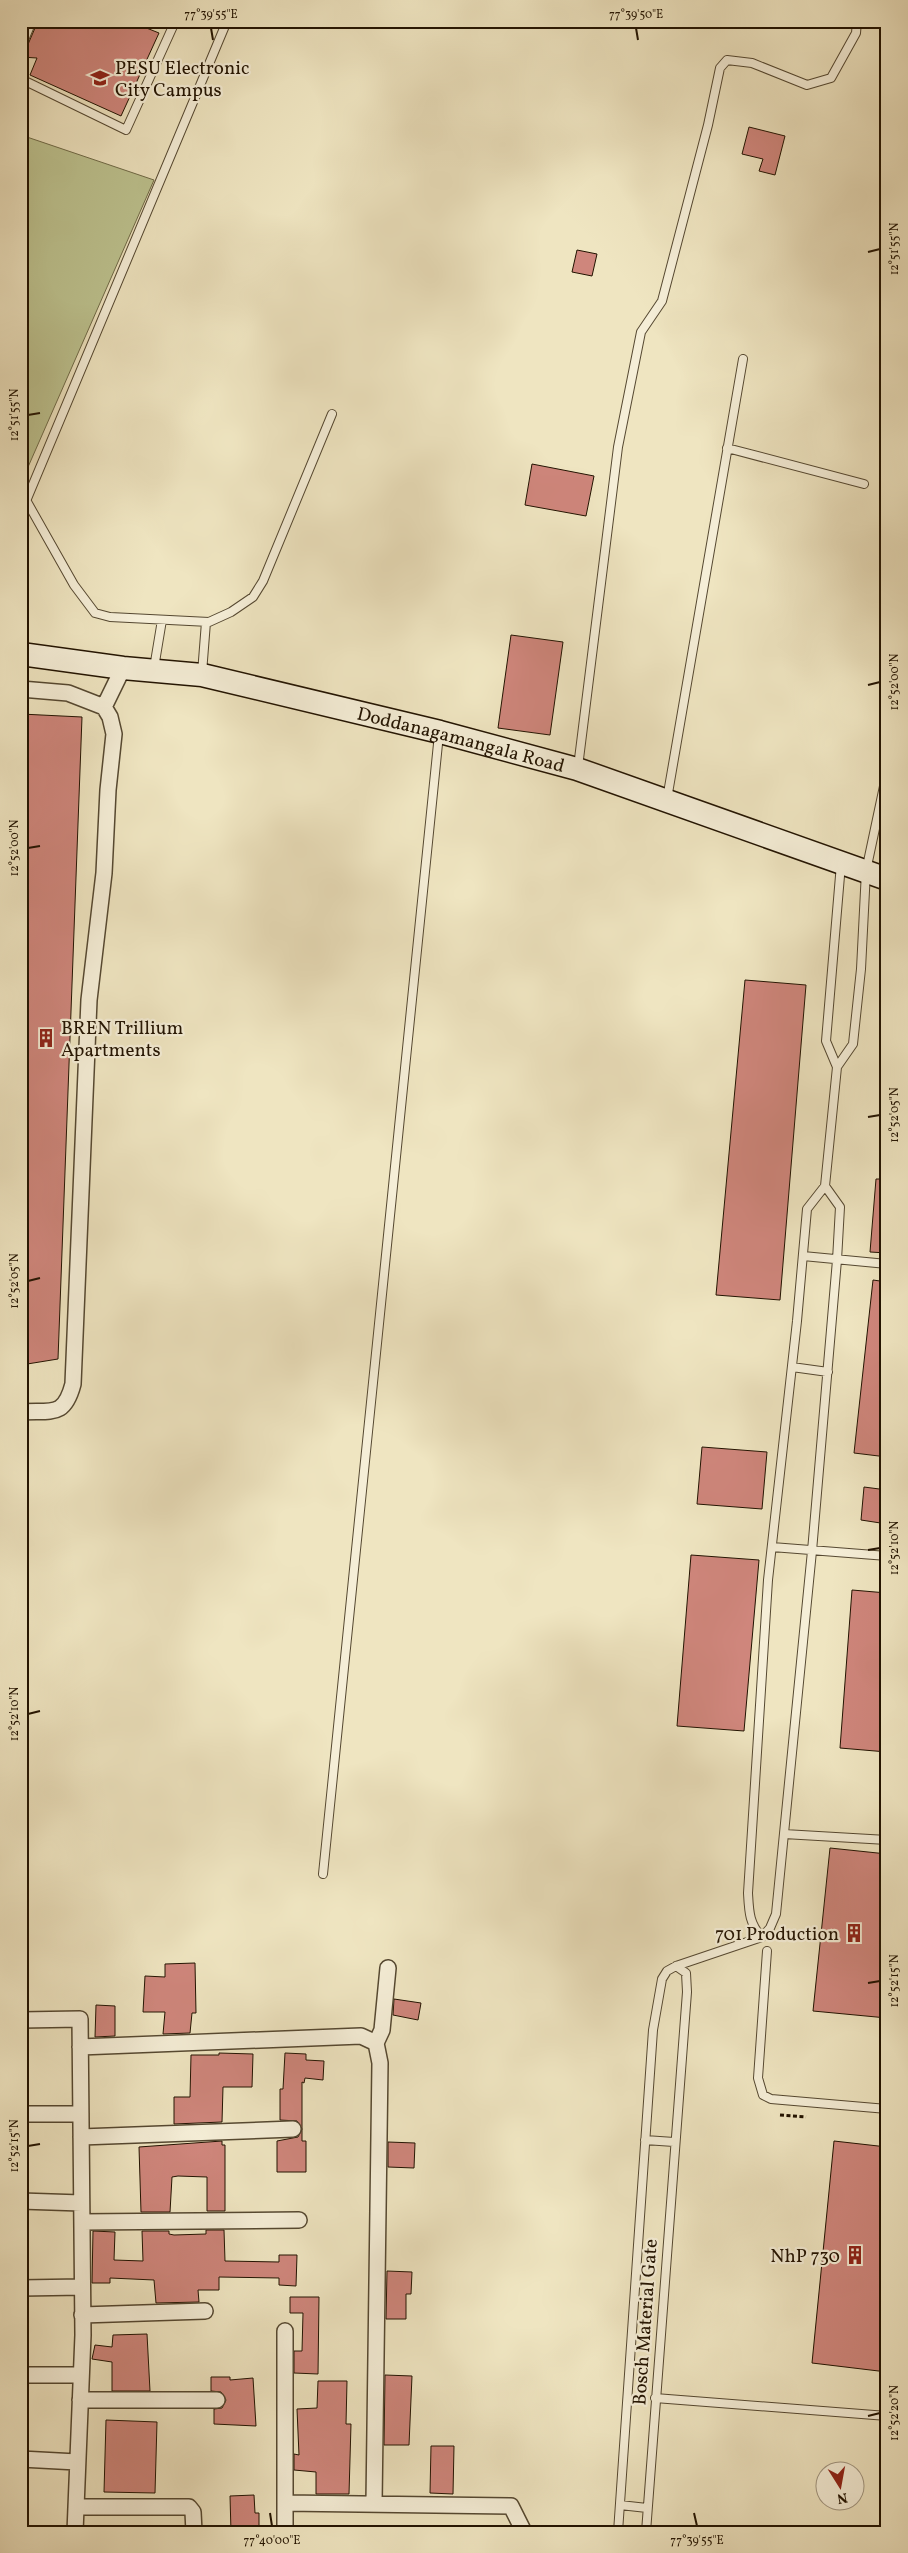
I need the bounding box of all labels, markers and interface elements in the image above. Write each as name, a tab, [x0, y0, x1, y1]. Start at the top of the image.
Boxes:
text: 77°39'55"E	[184, 7, 238, 23]
text: 77°39'50"E	[609, 7, 663, 23]
place label: PESU Electronic City Campus	[115, 56, 249, 104]
school or university icon: PESU Electronic City Campus	[89, 67, 111, 89]
text: 12°51'55"N	[887, 223, 903, 275]
text: 12°51'55"N	[7, 389, 23, 441]
text: 12°52'00"N	[887, 653, 903, 710]
street label: Doddanagamangala Road	[354, 702, 567, 780]
text: 12°52'00"N	[7, 819, 23, 876]
place label: BREN Trillium Apartments	[61, 1016, 183, 1064]
building icon: BREN Trillium Apartments	[35, 1027, 57, 1049]
text: 12°52'05"N	[887, 1087, 903, 1143]
text: 12°52'05"N	[7, 1253, 23, 1309]
text: 12°52'10"N	[887, 1521, 903, 1575]
text: 12°52'10"N	[7, 1687, 23, 1741]
place label: 701 Production	[715, 1922, 839, 1948]
building icon: 701 Production	[843, 1922, 865, 1944]
text: 12°52'15"N	[887, 1954, 903, 2008]
text: 12°52'15"N	[7, 2119, 23, 2173]
street label: Bosch Material Gate	[627, 2238, 665, 2406]
place label: NhP 730	[770, 2244, 840, 2270]
building icon: NhP 730	[844, 2244, 866, 2266]
text: 12°52'20"N	[887, 2385, 903, 2441]
north arrow	[816, 2460, 866, 2510]
text: N	[835, 2487, 849, 2508]
text: 77°40'00"E	[244, 2533, 300, 2549]
text: 77°39'55"E	[670, 2533, 724, 2549]

